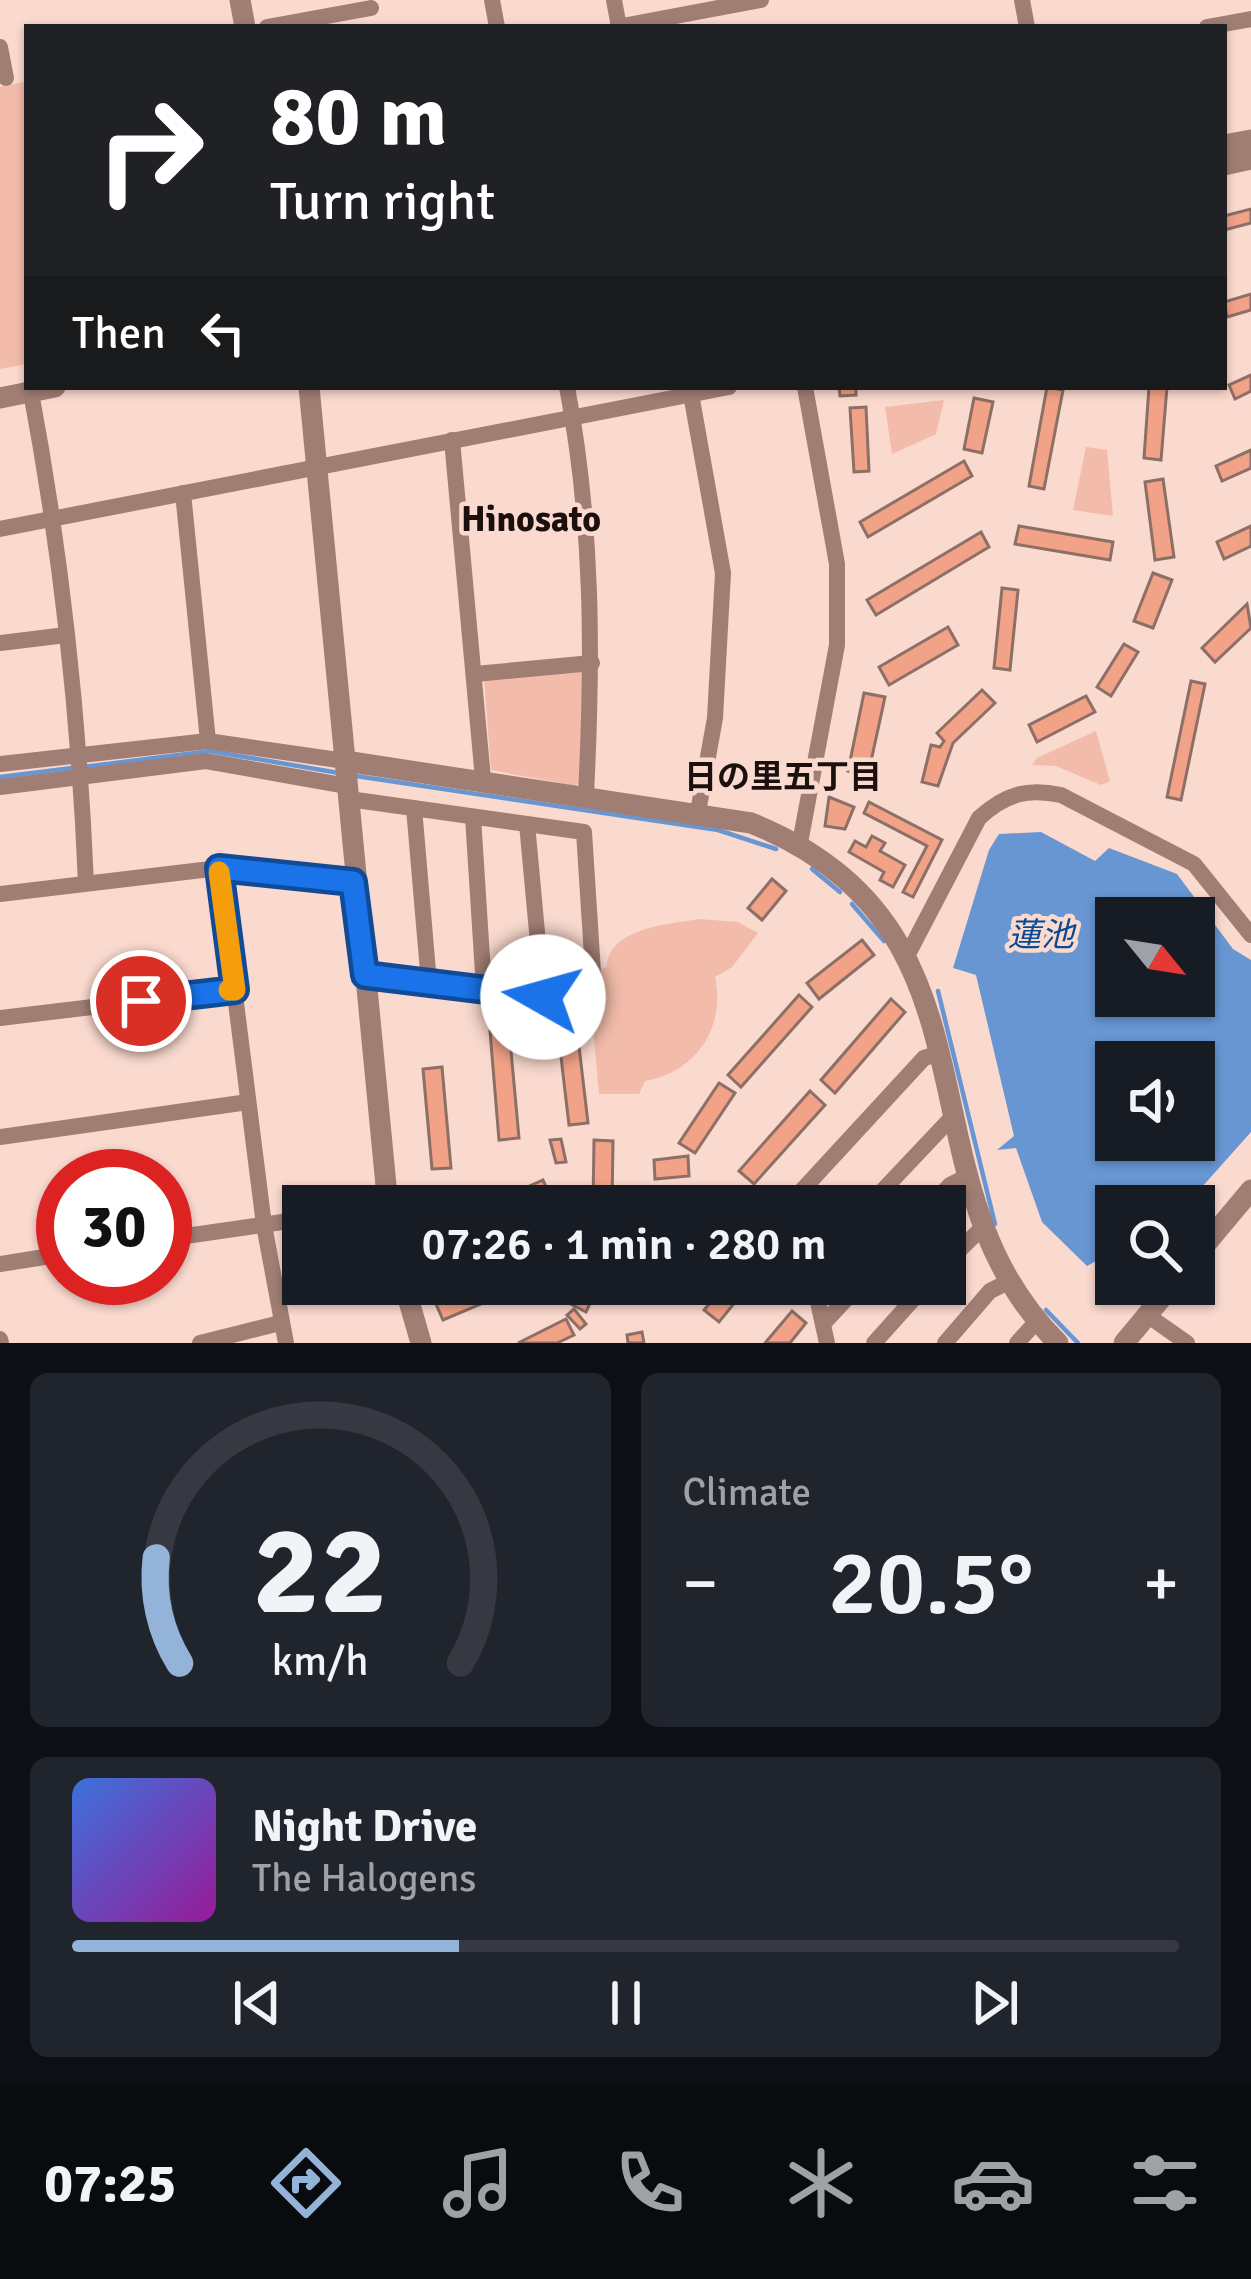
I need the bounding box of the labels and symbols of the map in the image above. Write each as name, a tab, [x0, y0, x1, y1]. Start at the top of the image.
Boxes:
district label: Hinosato	[461, 497, 601, 542]
district label: 日の里五丁目	[684, 757, 882, 798]
north arrow	[1095, 897, 1215, 1017]
water label: 蓮池	[1008, 915, 1077, 956]
position arrow	[480, 934, 606, 1060]
pin	[90, 950, 192, 1052]
speed limit sign: 30	[36, 1149, 192, 1305]

